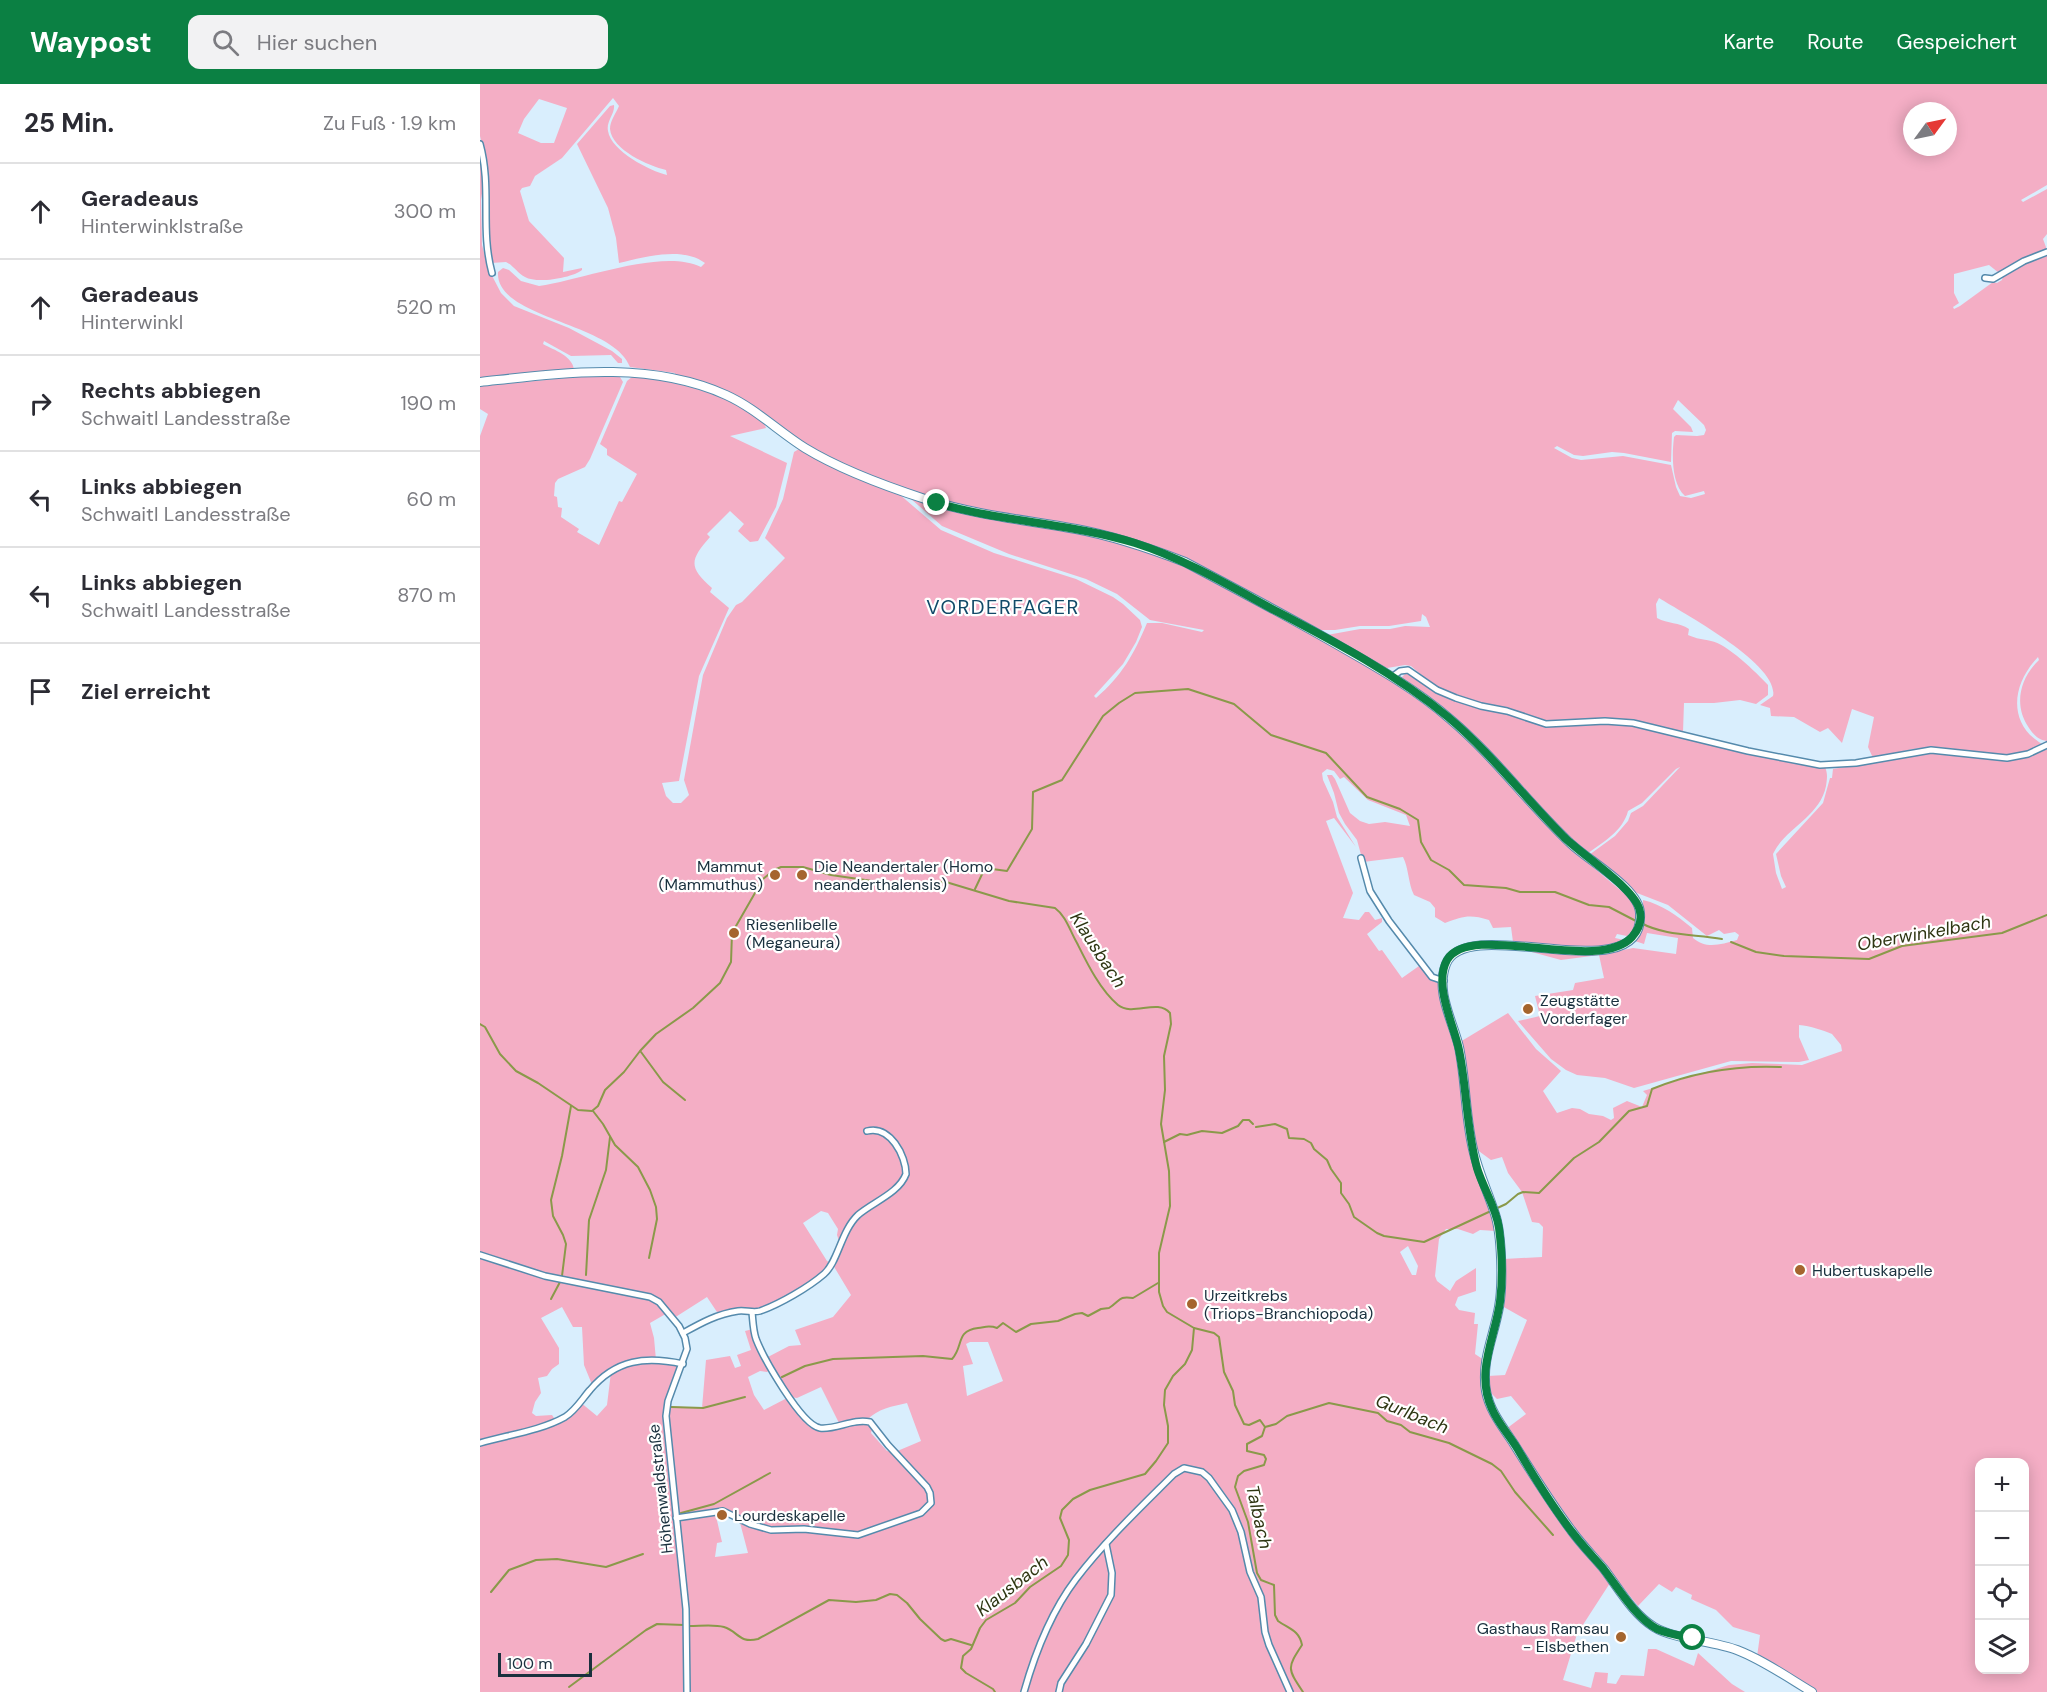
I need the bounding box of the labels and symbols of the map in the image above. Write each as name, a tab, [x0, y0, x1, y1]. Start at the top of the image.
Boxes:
north arrow	[1903, 102, 1957, 156]
route end	[923, 489, 949, 515]
district label: VORDERFAGER	[926, 594, 1080, 620]
place label: Mammut (Mammuthus)	[659, 856, 763, 895]
place label: Die Neandertaler (Homo neanderthalensis)	[814, 856, 993, 895]
marker: Mammut (Mammuthus)	[768, 868, 782, 882]
marker: Die Neandertaler (Homo neanderthalensis)	[795, 868, 809, 882]
water label: Klausbach	[1065, 907, 1131, 993]
water label: Oberwinkelbach	[1855, 909, 1993, 957]
place label: Riesenlibelle (Meganeura)	[746, 914, 840, 953]
marker: Riesenlibelle (Meganeura)	[727, 926, 741, 940]
place label: Zeugstätte Vorderfager	[1540, 990, 1627, 1029]
marker: Zeugstätte Vorderfager	[1521, 1002, 1535, 1016]
place label: Hubertuskapelle	[1812, 1260, 1933, 1281]
marker: Hubertuskapelle	[1793, 1263, 1807, 1277]
place label: Urzeitkrebs (Triops-Branchiopoda)	[1204, 1285, 1373, 1324]
marker: Urzeitkrebs (Triops-Branchiopoda)	[1185, 1297, 1199, 1311]
water label: Gurlbach	[1372, 1389, 1452, 1439]
street label: Höhenwaldstraße	[643, 1423, 678, 1555]
water label: Talbach	[1240, 1483, 1278, 1551]
place label: Lourdeskapelle	[734, 1505, 846, 1526]
marker: Lourdeskapelle	[715, 1508, 729, 1522]
water label: Klausbach	[971, 1550, 1053, 1622]
place label: Gasthaus Ramsau - Elsbethen	[1477, 1618, 1609, 1657]
route start	[1679, 1624, 1705, 1650]
marker: Gasthaus Ramsau - Elsbethen	[1614, 1630, 1628, 1644]
scale bar	[498, 1650, 592, 1678]

